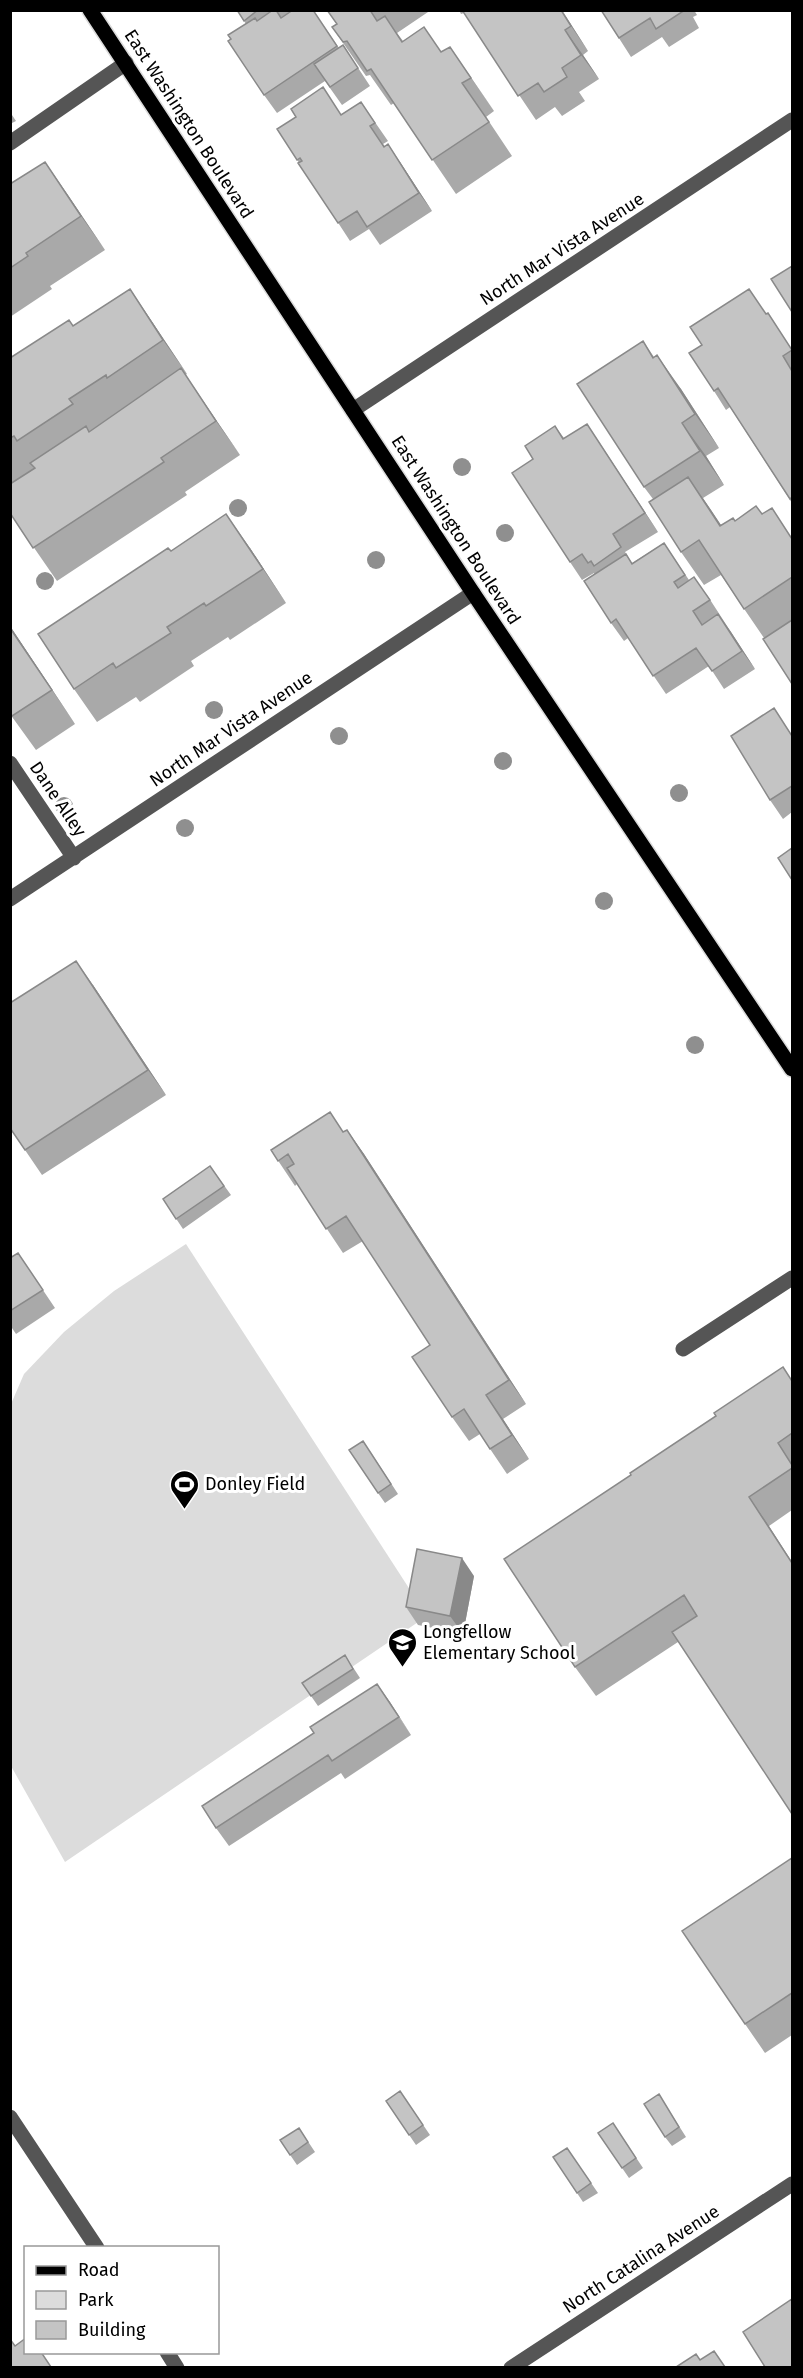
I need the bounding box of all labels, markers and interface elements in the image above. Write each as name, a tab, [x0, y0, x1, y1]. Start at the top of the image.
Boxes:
street label: East Washington Boulevard	[120, 25, 258, 223]
street label: North Mar Vista Avenue	[476, 188, 648, 310]
street label: East Washington Boulevard	[387, 431, 525, 629]
street label: North Mar Vista Avenue	[146, 666, 316, 792]
street label: Dane Alley	[25, 757, 91, 841]
sports icon: Donley Field	[168, 1468, 200, 1510]
place label: Donley Field	[205, 1473, 305, 1495]
place label: Longfellow Elementary School	[423, 1621, 575, 1664]
school or university icon: Longfellow Elementary School	[386, 1626, 418, 1668]
street label: North Catalina Avenue	[558, 2200, 724, 2318]
legend	[24, 2246, 219, 2354]
text: Road	[78, 2259, 120, 2281]
text: Park	[78, 2289, 114, 2311]
text: Building	[78, 2319, 146, 2341]

